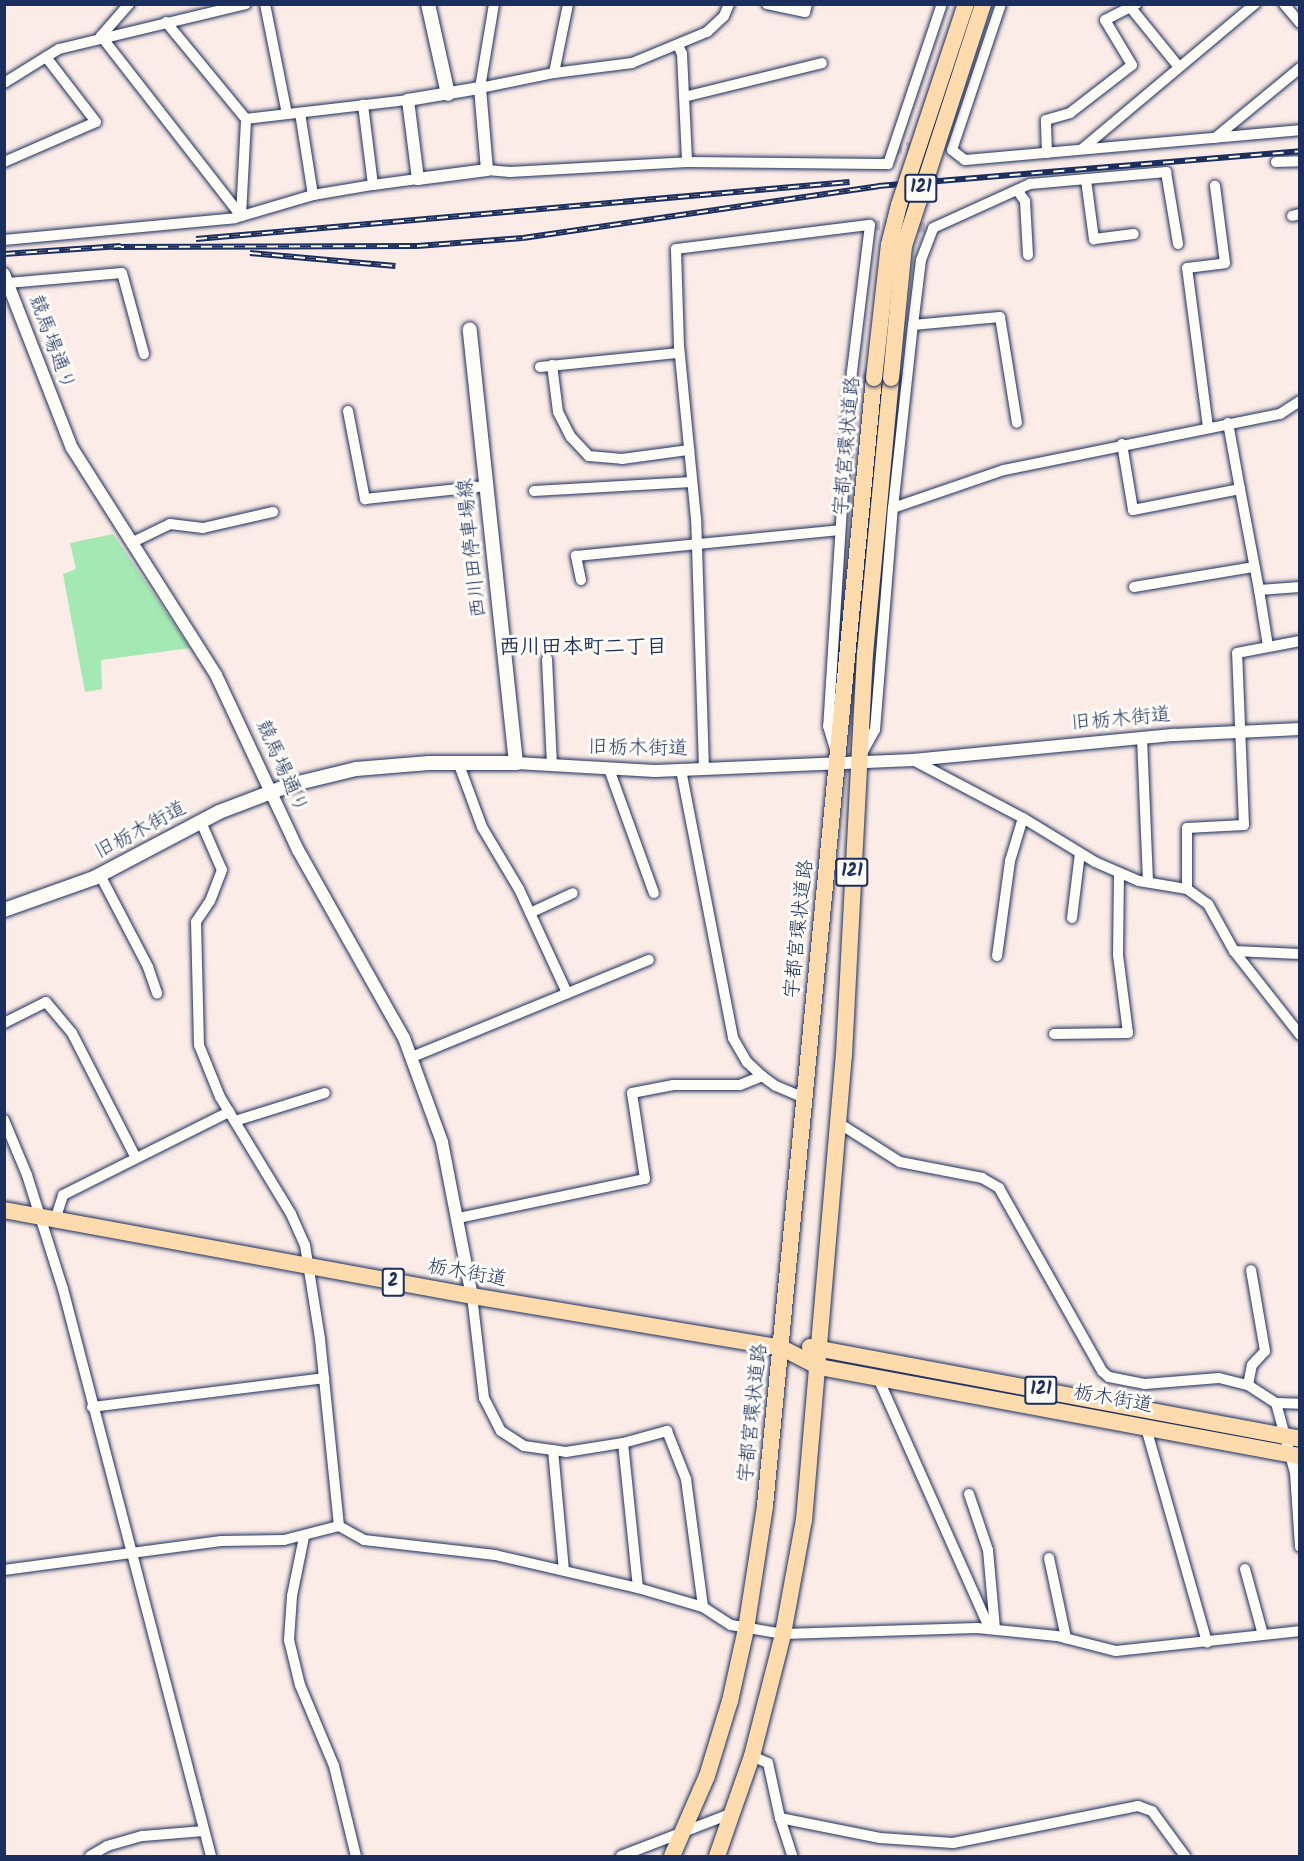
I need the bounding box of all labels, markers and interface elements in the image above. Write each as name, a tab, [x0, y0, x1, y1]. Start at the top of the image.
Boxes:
road number: 121	[903, 173, 939, 203]
street label: 競馬場通り	[23, 292, 79, 394]
street label: 宇都宮環状道路	[830, 375, 866, 517]
street label: 西川田停車場線	[454, 477, 492, 619]
district label: 西川田本町二丁目	[499, 635, 667, 661]
street label: 旧栃木街道	[1070, 704, 1172, 736]
street label: 競馬場通り	[250, 716, 312, 818]
street label: 旧栃木街道	[588, 736, 688, 762]
street label: 旧栃木街道	[91, 797, 191, 865]
road number: 121	[834, 857, 870, 887]
street label: 宇都宮環状道路	[781, 858, 819, 1000]
street label: 栃木街道	[426, 1255, 508, 1293]
road number: 2	[381, 1267, 405, 1297]
street label: 宇都宮環状道路	[735, 1342, 773, 1484]
road number: 121	[1023, 1375, 1059, 1405]
street label: 栃木街道	[1072, 1381, 1154, 1419]

